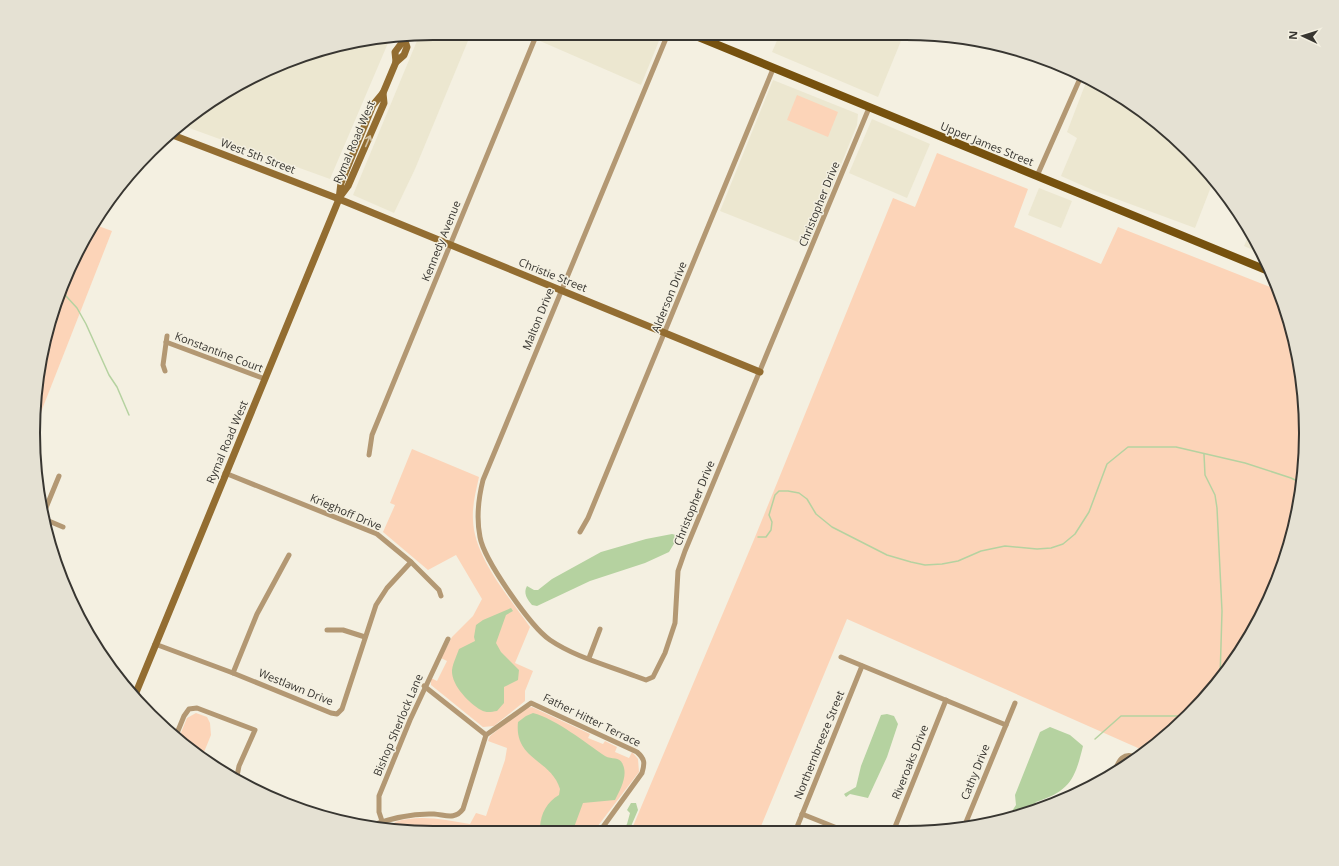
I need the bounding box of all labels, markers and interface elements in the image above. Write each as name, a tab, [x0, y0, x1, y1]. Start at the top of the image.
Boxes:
north arrow	[1283, 16, 1323, 56]
text: N	[1285, 30, 1300, 40]
street label: Rymal Road West	[329, 98, 378, 186]
street label: Upper James Street	[938, 118, 1036, 169]
street label: West 5th Street	[219, 134, 298, 177]
one-way arrow	[365, 135, 372, 147]
street label: Christopher Drive	[795, 159, 842, 249]
street label: Kennedy Avenue	[417, 198, 464, 283]
street label: Christie Street	[517, 254, 590, 295]
street label: Alderson Drive	[647, 259, 690, 335]
street label: Malton Drive	[518, 285, 557, 352]
street label: Konstantine Court	[173, 328, 265, 375]
street label: Rymal Road West	[202, 398, 251, 486]
street label: Christopher Drive	[670, 458, 717, 548]
street label: Krieghoff Drive	[308, 490, 384, 533]
street label: Westlawn Drive	[257, 665, 336, 708]
street label: Bishop Sherlock Lane	[369, 671, 426, 778]
street label: Northernbreeze Street	[790, 688, 847, 801]
street label: Father Hitter Terrace	[541, 689, 644, 750]
street label: Riveroaks Drive	[888, 722, 931, 801]
street label: Cathy Drive	[957, 742, 993, 802]

